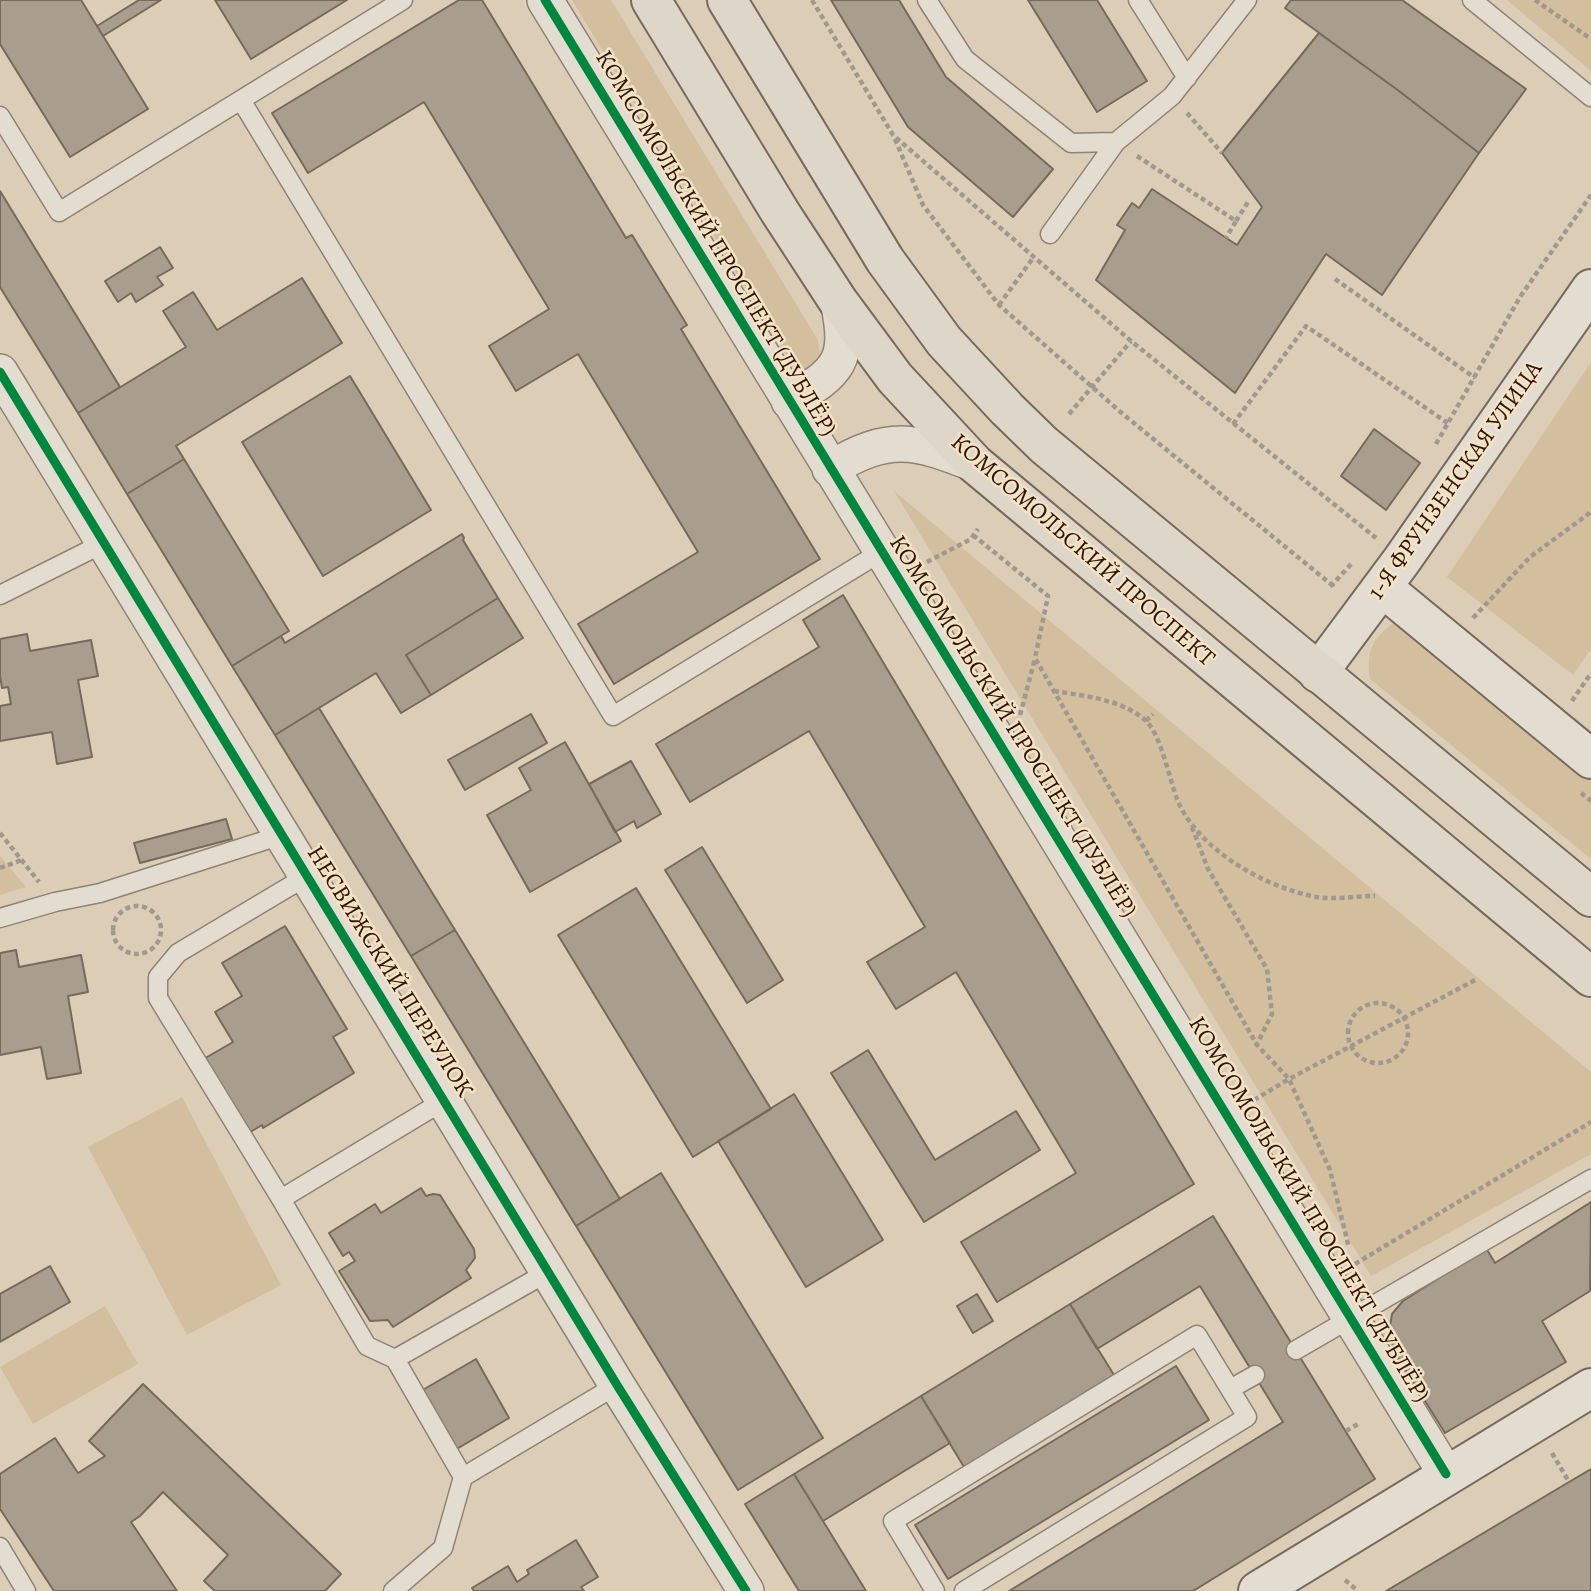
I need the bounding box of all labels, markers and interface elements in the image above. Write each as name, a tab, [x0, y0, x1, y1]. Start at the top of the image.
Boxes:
street label: КОМСОМОЛЬСКИЙ ПРОСПЕКТ (ДУБЛЁР)	[588, 46, 842, 442]
street label: 1-Я ФРУНЗЕНСКАЯ УЛИЦА	[1362, 356, 1550, 606]
street label: КОМСОМОЛЬСКИЙ ПРОСПЕКТ	[944, 428, 1220, 674]
street label: КОМСОМОЛЬСКИЙ ПРОСПЕКТ (ДУБЛЁР)	[882, 531, 1142, 923]
street label: НЕСВИЖСКИЙ ПЕРЕУЛОК	[300, 841, 478, 1103]
street label: КОМСОМОЛЬСКИЙ ПРОСПЕКТ (ДУБЛЁР)	[1181, 1012, 1435, 1408]

